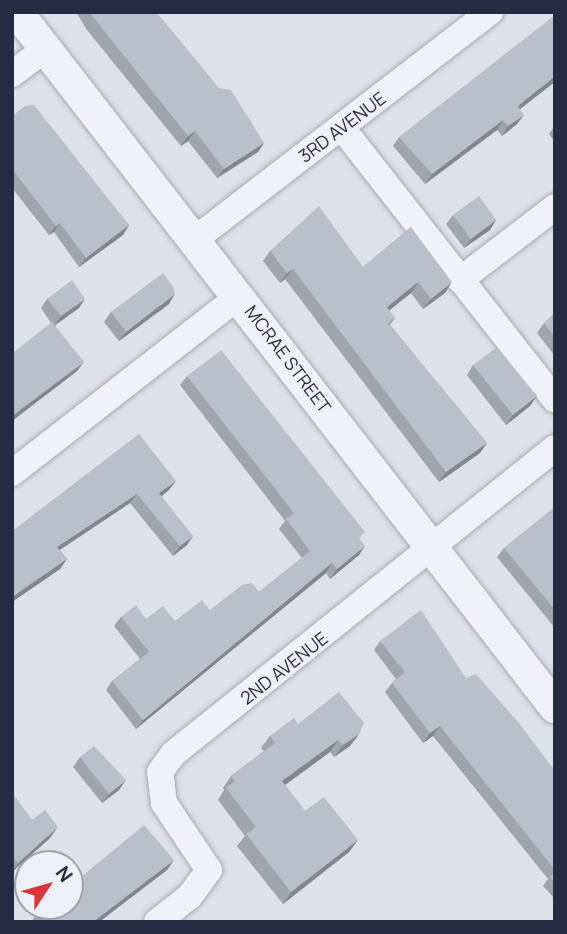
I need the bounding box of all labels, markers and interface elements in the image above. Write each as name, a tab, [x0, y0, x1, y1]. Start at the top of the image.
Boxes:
street label: 3RD AVENUE	[294, 87, 390, 167]
street label: MCRAE STREET	[241, 301, 335, 417]
street label: 2ND AVENUE	[236, 627, 332, 709]
north arrow	[14, 850, 84, 920]
text: N	[50, 861, 79, 887]

